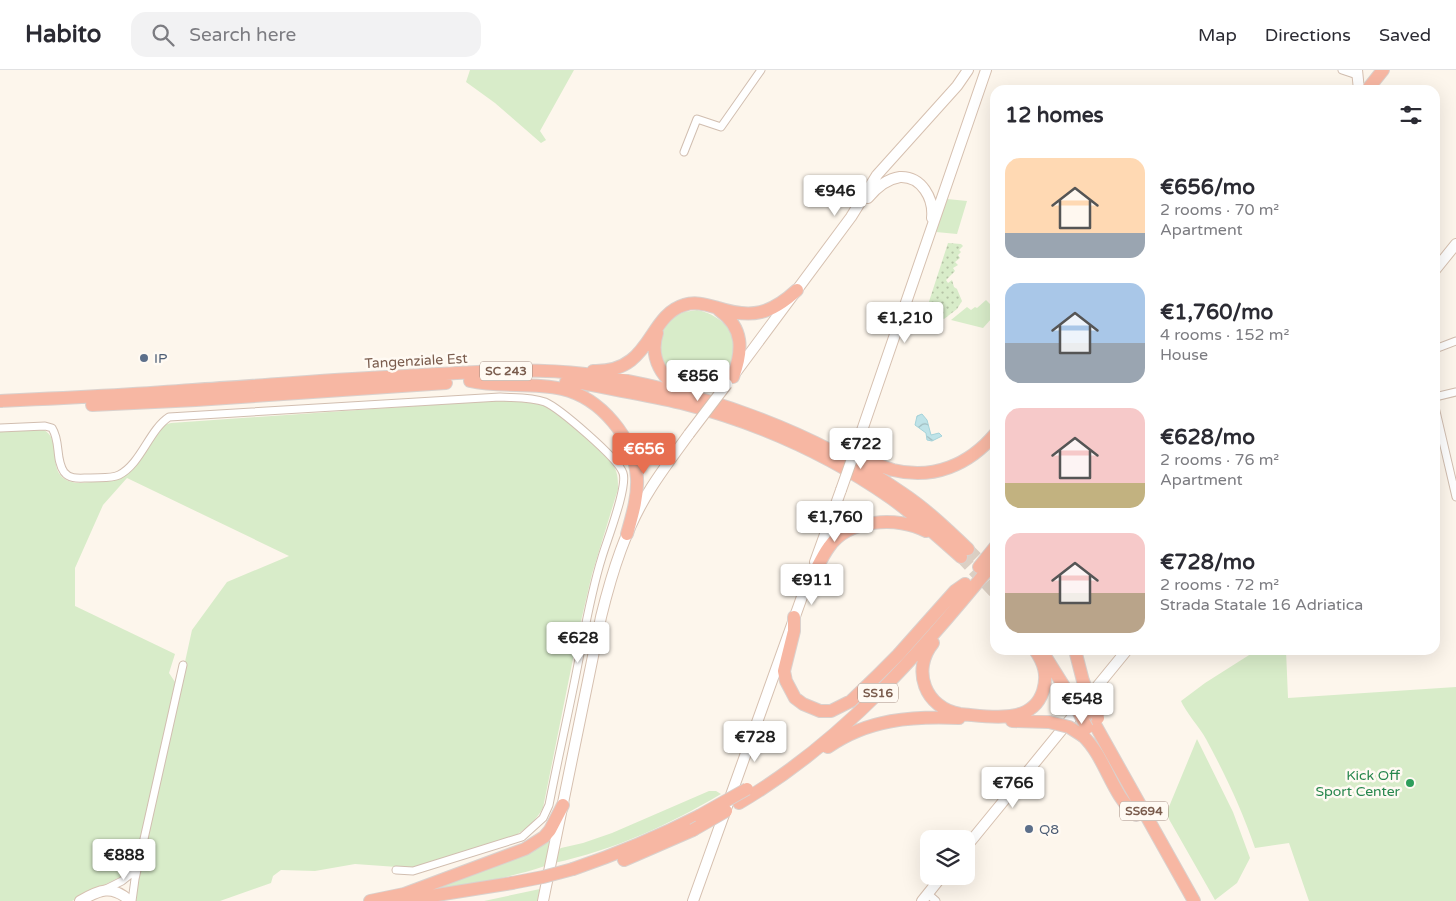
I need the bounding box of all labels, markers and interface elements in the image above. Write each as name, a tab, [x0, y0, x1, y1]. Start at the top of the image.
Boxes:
search box	[131, 12, 481, 57]
text: Habito	[25, 20, 101, 49]
icon: search	[149, 21, 177, 49]
text: Search here	[189, 24, 296, 46]
text: Map	[1198, 24, 1237, 46]
text: Directions	[1265, 24, 1351, 46]
text: Saved	[1379, 24, 1431, 46]
icon: filters	[1397, 101, 1425, 129]
text: 12 homes	[1005, 103, 1104, 128]
pin: €946	[805, 174, 865, 217]
text: €656/mo	[1160, 175, 1255, 200]
icon: home	[1045, 178, 1105, 238]
text: €946	[814, 181, 856, 201]
text: 2 rooms · 70 m²	[1160, 200, 1279, 220]
text: Apartment	[1160, 220, 1243, 240]
text: €1,760/mo	[1160, 300, 1273, 325]
pin: €1,210	[864, 302, 946, 344]
icon: home	[1045, 303, 1105, 363]
text: €1,210	[877, 308, 933, 328]
text: 4 rooms · 152 m²	[1160, 325, 1289, 345]
text: House	[1160, 345, 1208, 365]
place label: IP	[154, 350, 167, 367]
street label: Tangenziale Est	[364, 350, 469, 372]
marker: IP	[138, 352, 150, 364]
pin: €856	[668, 360, 728, 402]
road number: SC 243	[480, 362, 532, 380]
text: €856	[677, 366, 719, 386]
text: €628/mo	[1160, 425, 1255, 450]
pin: €722	[831, 428, 891, 470]
icon: home	[1045, 428, 1105, 488]
pin: €656	[614, 432, 674, 475]
text: €722	[840, 434, 882, 454]
text: €656	[623, 439, 665, 459]
text: 2 rooms · 76 m²	[1160, 450, 1279, 470]
text: Apartment	[1160, 470, 1243, 490]
pin: €1,760	[794, 500, 876, 543]
text: €1,760	[807, 507, 863, 527]
text: €728/mo	[1160, 550, 1255, 575]
icon: home	[1045, 553, 1105, 613]
pin: €911	[782, 564, 842, 606]
text: €911	[791, 570, 833, 590]
text: 2 rooms · 72 m²	[1160, 575, 1279, 595]
text: Strada Statale 16 Adriatica	[1160, 595, 1363, 615]
pin: €628	[548, 622, 608, 664]
text: €628	[557, 628, 599, 648]
pin: €548	[1052, 682, 1112, 725]
road number: SS16	[858, 684, 898, 702]
text: €548	[1061, 689, 1103, 709]
pin: €728	[725, 720, 785, 763]
text: €728	[734, 727, 776, 747]
pin: €766	[983, 766, 1043, 809]
place label: Kick Off Sport Center	[1315, 767, 1401, 800]
text: €766	[992, 773, 1034, 793]
marker: Kick Off Sport Center	[1404, 777, 1416, 789]
road number: SS694	[1120, 801, 1168, 820]
place label: Q8	[1039, 821, 1059, 838]
marker: Q8	[1023, 823, 1035, 835]
map controls	[920, 830, 975, 885]
button: layers	[920, 830, 975, 885]
pin: €888	[94, 838, 154, 881]
text: €888	[103, 845, 145, 865]

